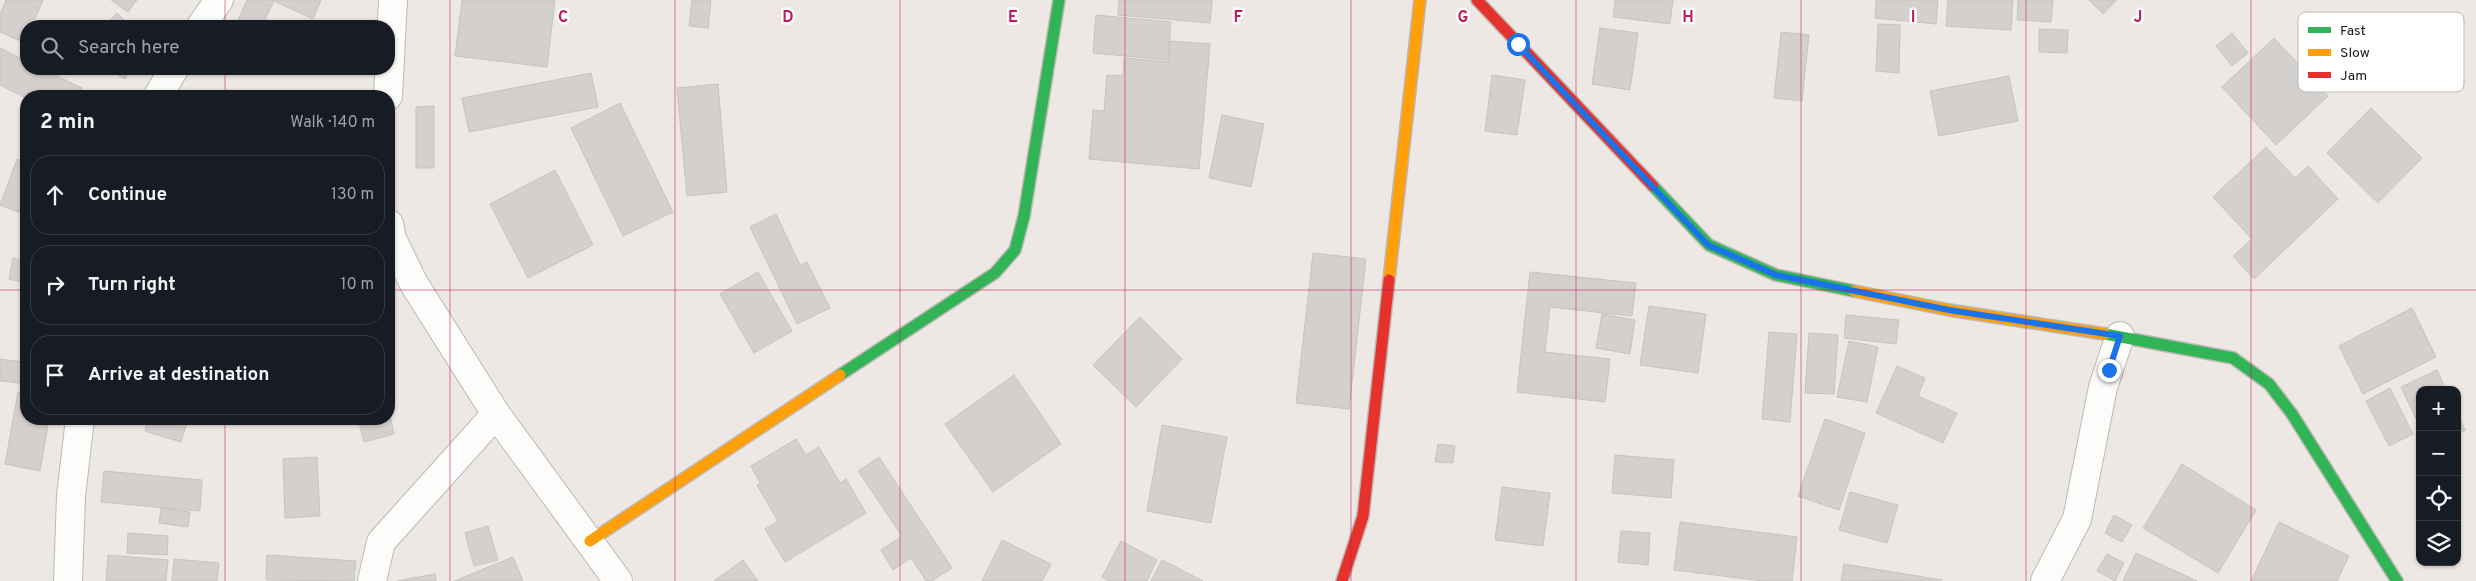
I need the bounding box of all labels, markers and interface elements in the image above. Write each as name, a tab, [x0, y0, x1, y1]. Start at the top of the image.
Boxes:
text: C	[558, 8, 568, 28]
text: D	[782, 8, 794, 28]
text: E	[1008, 8, 1018, 28]
text: F	[1233, 8, 1243, 28]
text: G	[1458, 8, 1468, 28]
text: H	[1682, 8, 1694, 28]
text: I	[1911, 8, 1915, 28]
text: J	[2134, 8, 2142, 28]
legend	[2298, 12, 2464, 92]
search box	[20, 20, 395, 75]
text: Fast	[2340, 23, 2366, 40]
route start	[1507, 33, 1530, 56]
icon: search	[38, 34, 66, 62]
text: Search here	[78, 36, 180, 60]
text: Slow	[2340, 45, 2370, 62]
text: Jam	[2340, 68, 2367, 85]
text: 2 min	[40, 109, 95, 136]
text: Walk · 140 m	[290, 113, 375, 133]
icon: ahead	[41, 181, 69, 209]
text: Continue	[88, 183, 167, 207]
text: 130 m	[331, 185, 374, 205]
icon: right	[41, 271, 69, 299]
text: Turn right	[88, 273, 176, 297]
text: 10 m	[340, 275, 374, 295]
route end	[2098, 359, 2121, 382]
icon: arrive	[41, 361, 69, 389]
text: Arrive at destination	[88, 363, 269, 387]
map controls	[2416, 386, 2461, 566]
button: +	[2416, 386, 2461, 431]
button: −	[2416, 431, 2461, 476]
button: locate	[2416, 476, 2461, 521]
button: layers	[2416, 521, 2461, 566]

